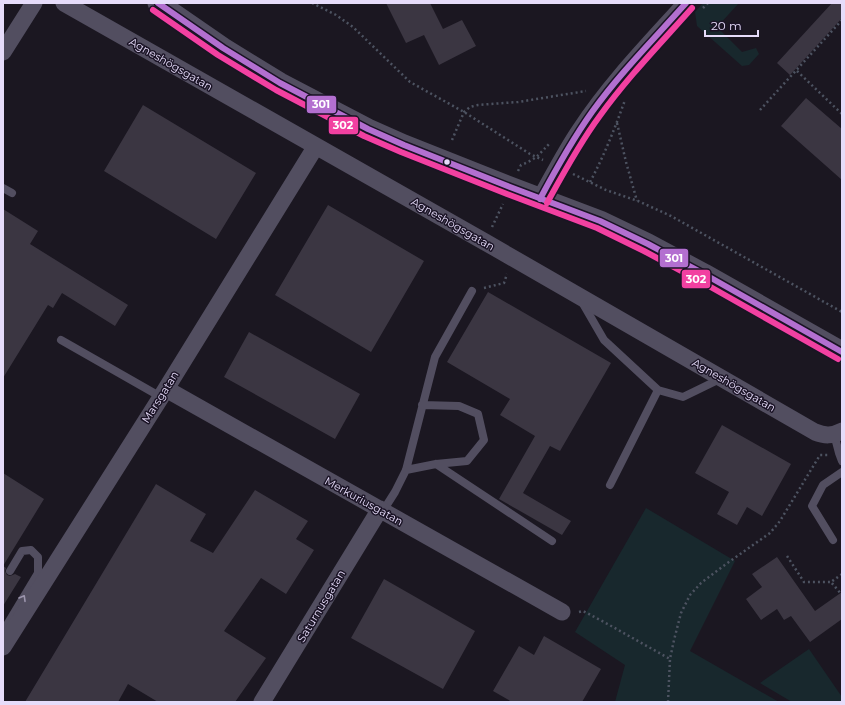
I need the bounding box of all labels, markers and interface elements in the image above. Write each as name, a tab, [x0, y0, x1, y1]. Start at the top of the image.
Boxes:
scale bar	[705, 12, 758, 38]
text: 20 m	[711, 18, 742, 33]
street label: Agneshögsgatan	[127, 34, 215, 94]
line badge: 301	[306, 95, 337, 114]
text: 301	[311, 97, 330, 111]
line badge: 302	[328, 116, 359, 135]
text: 302	[332, 118, 354, 132]
unlabelled marker	[442, 157, 452, 167]
street label: Agneshögsgatan	[409, 194, 497, 254]
line badge: 301	[659, 248, 689, 268]
text: 301	[664, 251, 683, 265]
line badge: 302	[681, 269, 711, 289]
text: 302	[685, 272, 707, 286]
street label: Agneshögsgatan	[690, 355, 778, 415]
street label: Marsgatan	[138, 368, 182, 426]
street label: Merkuriusgatan	[322, 474, 406, 528]
street label: Saturnusgatan	[294, 567, 348, 645]
one-way arrow	[18, 595, 25, 602]

